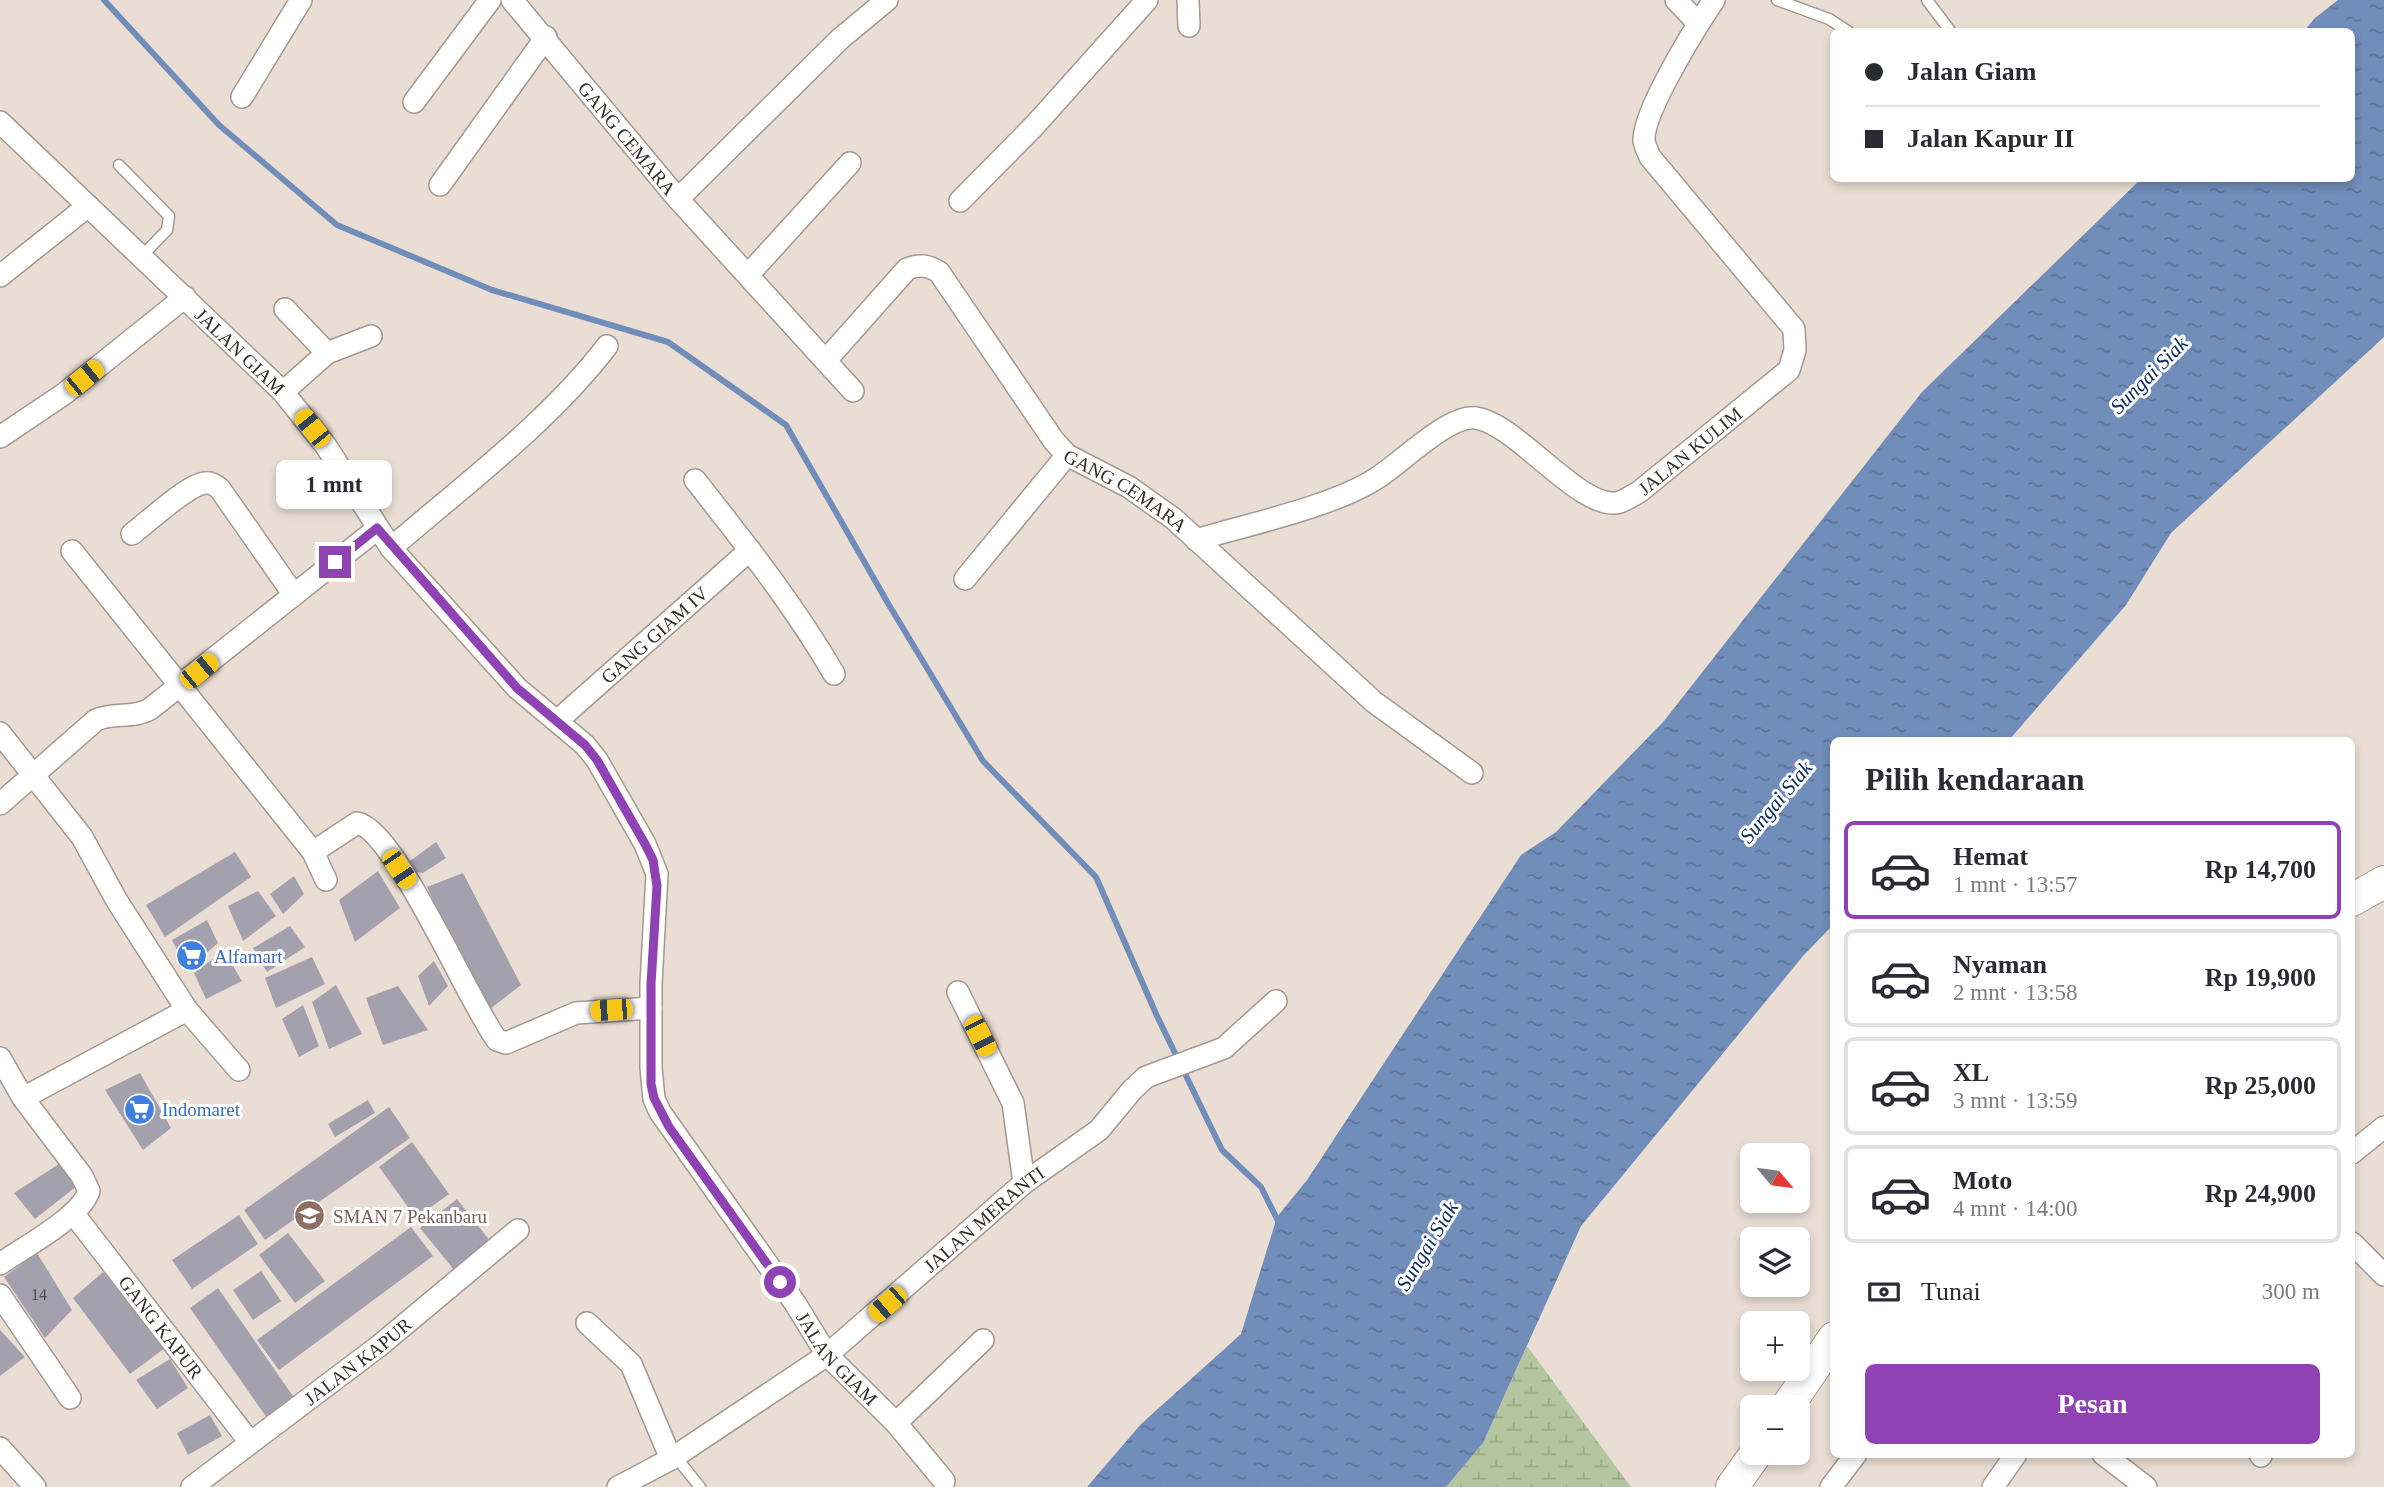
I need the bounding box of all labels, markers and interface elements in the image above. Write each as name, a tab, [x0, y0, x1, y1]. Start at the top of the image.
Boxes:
text: Jalan Giam	[1907, 57, 2036, 86]
street label: GANG CEMARA	[574, 77, 681, 199]
text: Jalan Kapur II	[1907, 124, 2074, 153]
street label: JALAN GIAM	[191, 304, 289, 399]
water label: Sungai Siak	[2105, 331, 2193, 419]
car	[62, 357, 107, 399]
street label: JALAN KULIM	[1634, 402, 1746, 499]
car	[291, 405, 334, 451]
street label: GANG CEMARA	[1060, 445, 1192, 536]
callout: 1 mnt	[277, 461, 393, 510]
text: 1 mnt	[306, 472, 362, 497]
route end	[319, 546, 351, 578]
street label: GANG GIAM IV	[597, 582, 712, 687]
car	[177, 650, 222, 692]
water label: Sungai Siak	[1735, 756, 1818, 848]
text: Pilih kendaraan	[1865, 761, 2085, 797]
icon: car	[1869, 839, 1932, 902]
text: Hemat	[1953, 842, 2028, 871]
car	[379, 846, 420, 892]
text: Rp 14,700	[2205, 855, 2316, 884]
text: 1 mnt · 13:57	[1953, 872, 2078, 897]
supermarket icon: Alfamart	[174, 939, 208, 973]
place label: Alfamart	[214, 946, 283, 967]
icon: car	[1869, 947, 1932, 1010]
text: Nyaman	[1953, 950, 2047, 979]
text: Rp 19,900	[2205, 963, 2316, 992]
text: 2 mnt · 13:58	[1953, 980, 2078, 1005]
car	[590, 998, 633, 1022]
car	[962, 1013, 999, 1059]
icon: car	[1869, 1055, 1932, 1118]
text: XL	[1953, 1058, 1989, 1087]
text: Rp 25,000	[2205, 1071, 2316, 1100]
text: 3 mnt · 13:59	[1953, 1088, 2078, 1113]
supermarket icon: Indomaret	[122, 1092, 156, 1126]
place label: Indomaret	[162, 1099, 241, 1120]
north arrow	[1740, 1143, 1810, 1213]
map controls	[1740, 1143, 1810, 1465]
street label: JALAN MERANTI	[919, 1162, 1048, 1276]
icon: car	[1869, 1163, 1932, 1226]
text: Moto	[1953, 1166, 2012, 1195]
text: Rp 24,900	[2205, 1179, 2316, 1208]
water label: Sungai Siak	[1391, 1196, 1463, 1295]
text: 4 mnt · 14:00	[1953, 1196, 2078, 1221]
school or university icon: SMAN 7 Pekanbaru	[293, 1199, 327, 1233]
place label: SMAN 7 Pekanbaru	[333, 1206, 488, 1227]
button: layers	[1740, 1227, 1810, 1297]
route start	[764, 1266, 796, 1298]
street label: GANG KAPUR	[115, 1271, 207, 1383]
icon: cash	[1865, 1273, 1903, 1311]
text: Tunai	[1921, 1277, 1981, 1306]
text: 300 m	[2262, 1279, 2320, 1304]
car	[865, 1282, 910, 1326]
house number: 14	[31, 1286, 47, 1303]
street label: JALAN GIAM	[792, 1308, 882, 1409]
button: +	[1740, 1311, 1810, 1381]
street label: JALAN KAPUR	[300, 1313, 416, 1409]
button: Pesan	[1865, 1364, 2320, 1444]
button: −	[1740, 1395, 1810, 1465]

